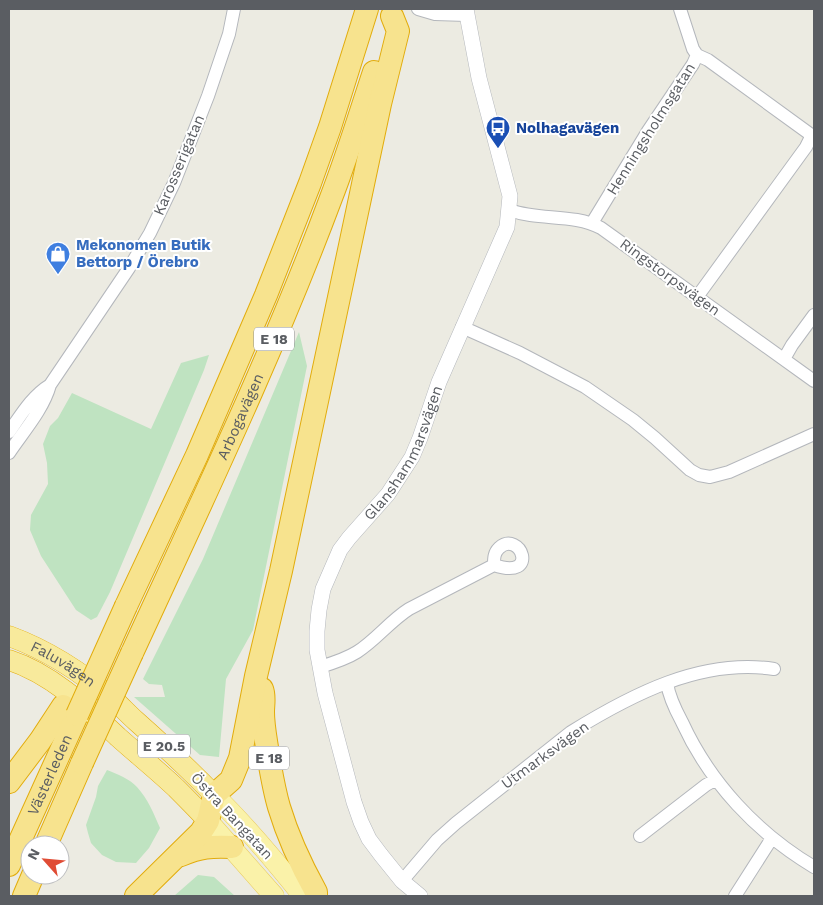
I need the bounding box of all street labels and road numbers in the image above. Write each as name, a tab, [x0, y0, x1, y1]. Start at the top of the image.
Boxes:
street label: Henningsholmsgatan	[603, 60, 699, 198]
street label: Karosserigatan	[150, 112, 208, 218]
street label: Ringstorpsvägen	[616, 235, 724, 319]
road number: E 18	[254, 328, 294, 350]
street label: Arbogavägen	[213, 371, 267, 463]
street label: Glanshammarsvägen	[360, 383, 446, 524]
street label: Faluvägen	[28, 637, 99, 691]
street label: Utmarksvägen	[498, 717, 592, 793]
street label: Västerleden	[24, 732, 76, 818]
road number: E 20.5	[138, 734, 190, 758]
road number: E 18	[249, 746, 289, 770]
street label: Östra Bangatan	[187, 769, 277, 863]

